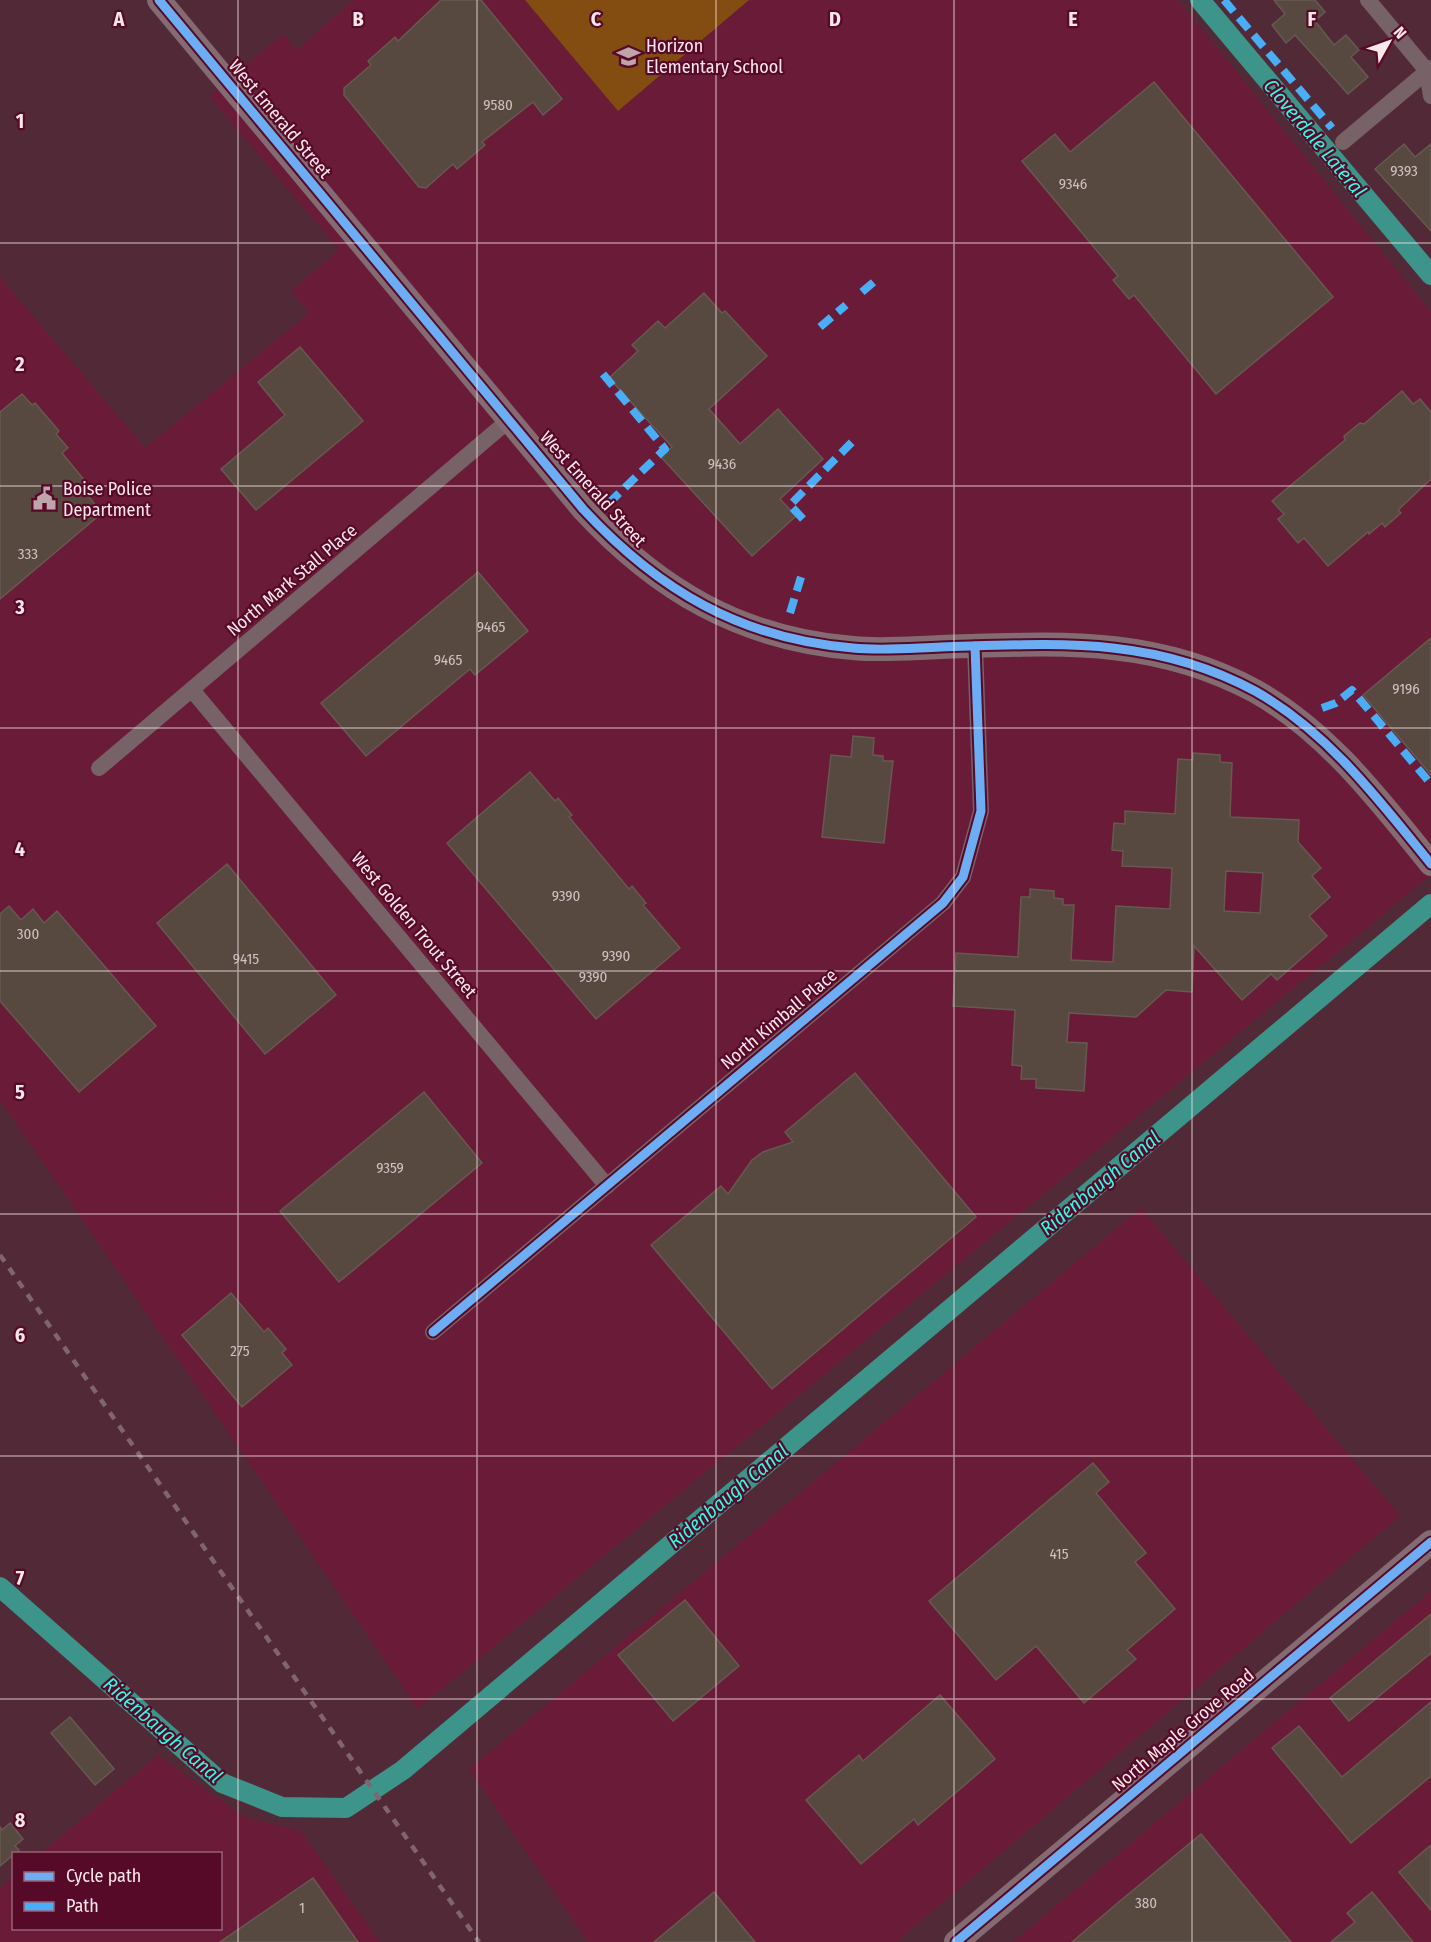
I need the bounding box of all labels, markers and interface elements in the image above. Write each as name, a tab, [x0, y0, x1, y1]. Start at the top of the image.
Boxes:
text: A	[113, 7, 126, 31]
text: B	[352, 7, 364, 31]
text: C	[591, 7, 602, 31]
text: D	[829, 7, 841, 31]
text: E	[1068, 7, 1078, 31]
text: F	[1308, 7, 1317, 31]
north arrow	[1359, 12, 1419, 72]
text: N	[1390, 23, 1410, 42]
place label: Horizon Elementary School	[646, 35, 783, 78]
school or university icon: Horizon Elementary School	[615, 43, 641, 69]
street label: West Emerald Street	[224, 55, 336, 183]
water label: Cloverdale Lateral	[1259, 74, 1371, 202]
house number: 9580	[483, 96, 513, 114]
text: 1	[16, 109, 24, 133]
house number: 9393	[1390, 162, 1418, 180]
house number: 9346	[1059, 175, 1087, 193]
text: 2	[14, 352, 25, 376]
street label: West Emerald Street	[535, 427, 651, 551]
house number: 9436	[708, 455, 736, 473]
place label: Boise Police Department	[63, 478, 152, 521]
public building icon: Boise Police Department	[32, 486, 58, 512]
street label: North Mark Stall Place	[223, 519, 362, 641]
house number: 333	[18, 545, 38, 563]
text: 3	[14, 595, 25, 619]
house number: 9465	[477, 618, 505, 636]
house number: 9465	[434, 651, 462, 669]
house number: 9196	[1392, 680, 1420, 698]
text: 4	[15, 837, 25, 861]
street label: West Golden Trout Street	[347, 848, 481, 1002]
house number: 9390	[552, 887, 580, 905]
house number: 300	[17, 925, 39, 943]
house number: 9390	[602, 947, 630, 965]
house number: 9415	[233, 950, 259, 968]
street label: North Kimball Place	[716, 964, 842, 1074]
house number: 9390	[579, 968, 607, 986]
text: 5	[15, 1080, 25, 1104]
water label: Ridenbaugh Canal	[1035, 1126, 1165, 1240]
house number: 9359	[376, 1159, 404, 1177]
text: 6	[15, 1323, 25, 1347]
house number: 275	[230, 1342, 250, 1360]
water label: Ridenbaugh Canal	[663, 1439, 793, 1553]
house number: 415	[1049, 1545, 1069, 1563]
text: 7	[16, 1566, 25, 1590]
street label: North Maple Grove Road	[1107, 1664, 1259, 1796]
water label: Ridenbaugh Canal	[99, 1672, 227, 1788]
text: 8	[15, 1808, 26, 1832]
legend	[12, 1852, 222, 1930]
text: Cycle path	[66, 1865, 141, 1887]
house number: 380	[1135, 1894, 1157, 1912]
text: Path	[66, 1895, 99, 1917]
house number: 1	[299, 1899, 305, 1917]

